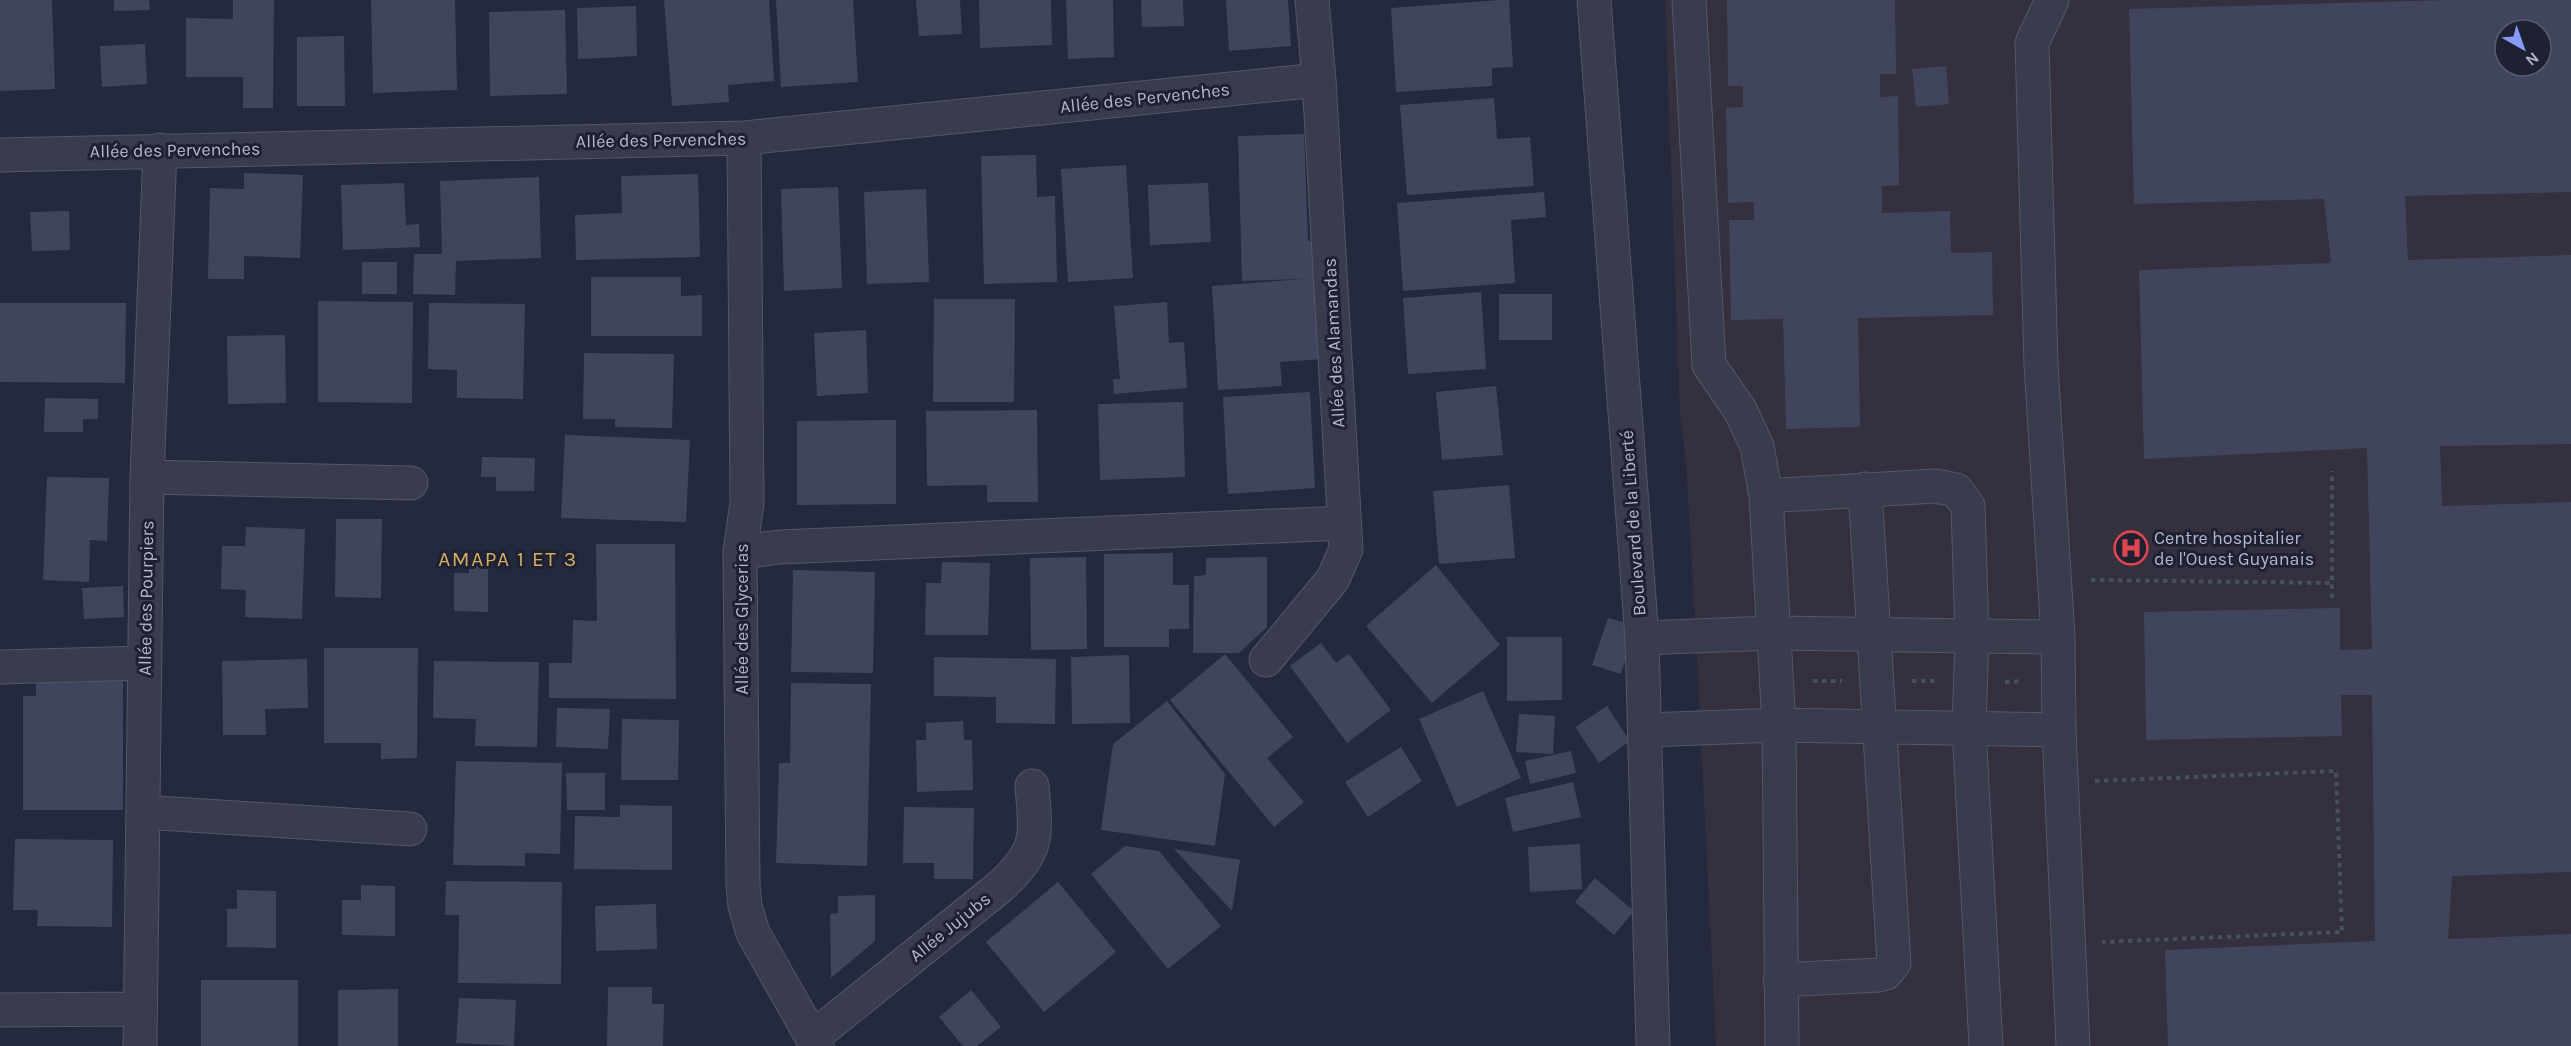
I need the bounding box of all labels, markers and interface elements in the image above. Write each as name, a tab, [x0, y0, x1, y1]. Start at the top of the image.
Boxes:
north arrow	[2493, 18, 2553, 78]
text: N	[2522, 48, 2543, 70]
street label: Allée des Pervenches	[1059, 78, 1231, 118]
street label: Allée des Pervenches	[576, 128, 746, 152]
street label: Allée des Pervenches	[90, 138, 260, 162]
street label: Allée des Alamandas	[1319, 258, 1349, 428]
street label: Boulevard de la Liberté	[1616, 429, 1650, 617]
street label: Allée des Pourpiers	[134, 520, 158, 676]
place label: Centre hospitalier de l'Ouest Guyanais	[2154, 527, 2314, 570]
hospital icon: Centre hospitalier de l'Ouest Guyanais	[2113, 530, 2149, 566]
street label: Allée des Glycerias	[731, 543, 753, 695]
district label: AMAPA 1 ET 3	[438, 547, 578, 571]
street label: Allée Jujubs	[905, 888, 995, 966]

